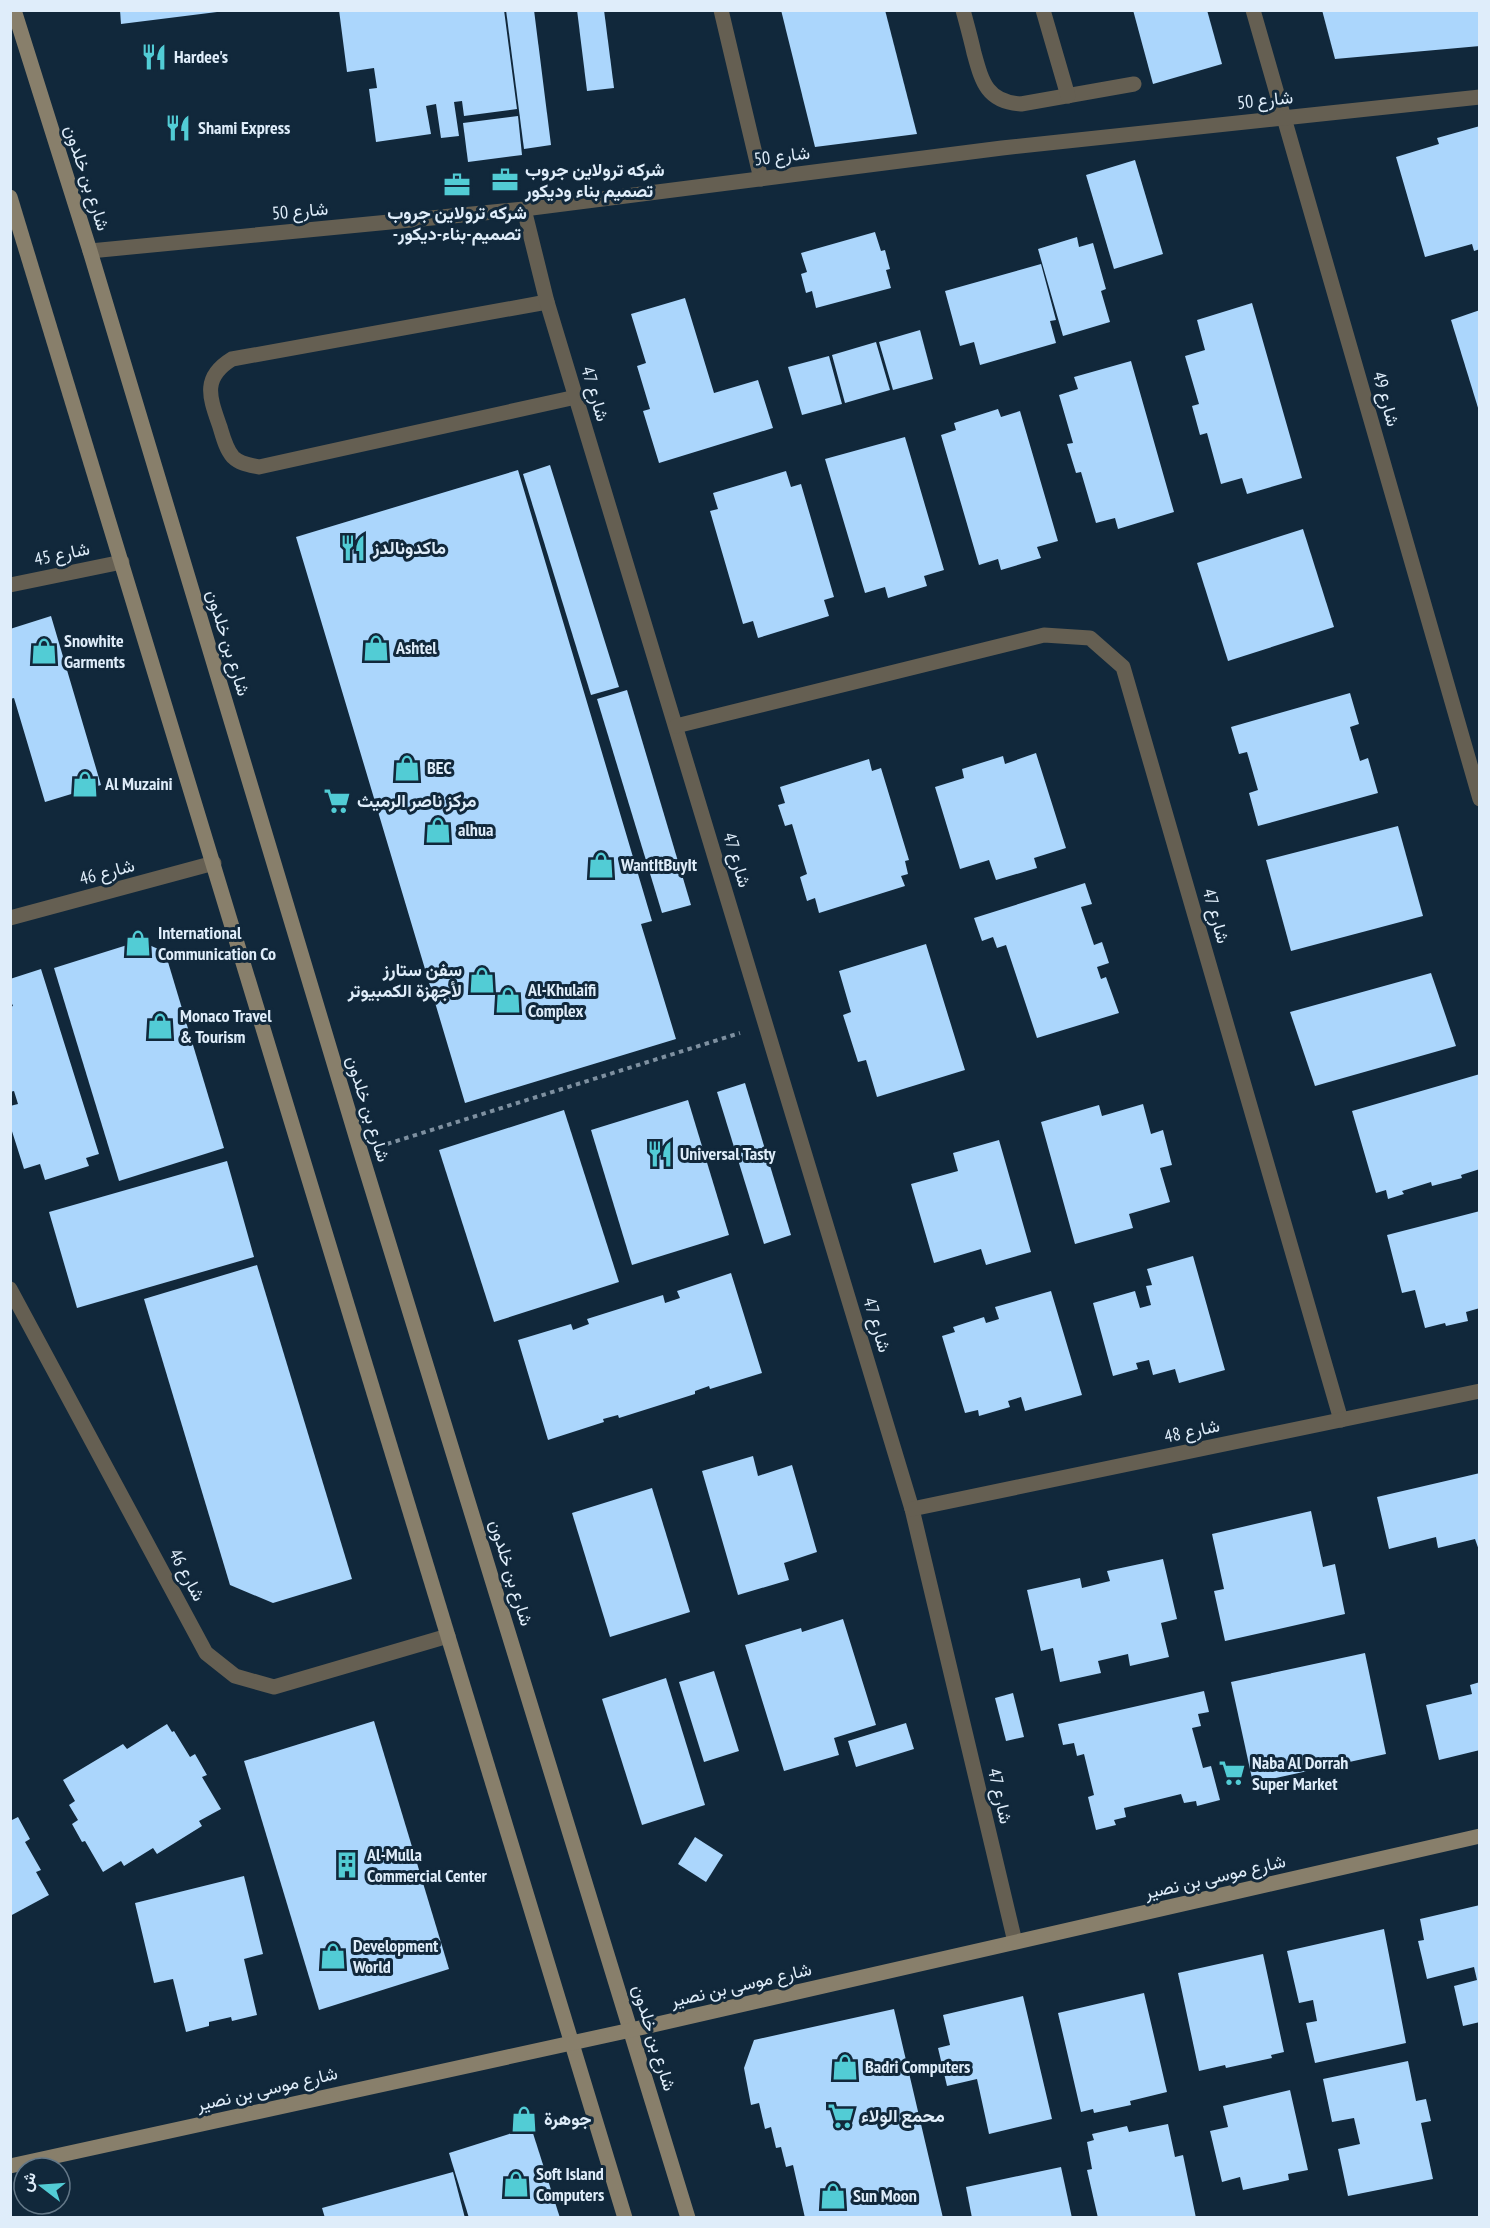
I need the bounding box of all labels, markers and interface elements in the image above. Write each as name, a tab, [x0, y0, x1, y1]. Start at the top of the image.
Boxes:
restaurant icon: Hardee's	[139, 42, 169, 72]
place label: Hardee's	[174, 45, 228, 68]
street label: شارع 50	[1236, 85, 1294, 115]
restaurant icon: Shami Express	[163, 113, 193, 143]
place label: Shami Express	[198, 116, 290, 139]
street label: شارع بن خلدون	[59, 122, 115, 234]
street label: شارع 50	[753, 141, 811, 171]
place label: شركه ترولاين جروب تصميم بناء وديكور	[524, 158, 665, 203]
office icon: شركه ترولاين جروب تصميم بناء وديكور	[490, 165, 520, 195]
office icon: شركه ترولاين جروب -تصميم-بناء-ديكور	[442, 170, 472, 200]
street label: شارع 50	[271, 197, 329, 225]
place label: شركه ترولاين جروب -تصميم-بناء-ديكور	[387, 201, 527, 246]
street label: شارع 47	[575, 364, 615, 424]
street label: شارع 49	[1367, 369, 1405, 429]
restaurant icon: ماكدونالدز	[338, 533, 368, 563]
street label: شارع 45	[32, 536, 92, 572]
place label: ماكدونالدز	[372, 536, 446, 559]
street label: شارع بن خلدون	[200, 587, 256, 699]
place label: Snowhite Garments	[64, 629, 125, 673]
shop icon: Ashtel	[361, 633, 391, 663]
shop icon: Snowhite Garments	[29, 636, 59, 666]
place label: Ashtel	[395, 636, 437, 659]
shop icon: BEC	[392, 753, 422, 783]
place label: BEC	[427, 756, 452, 779]
shop icon: Al Muzaini	[70, 769, 100, 799]
place label: Al Muzaini	[104, 772, 173, 795]
supermarket icon: مركز ناصر الرميث	[322, 786, 352, 816]
place label: مركز ناصر الرميث	[357, 789, 477, 812]
shop icon: alhua	[423, 815, 453, 845]
place label: alhua	[458, 818, 493, 841]
street label: شارع 47	[717, 830, 757, 890]
shop icon: WantItBuyIt	[586, 850, 616, 880]
street label: شارع 46	[77, 853, 137, 891]
place label: WantItBuyIt	[620, 853, 698, 876]
street label: شارع 47	[1197, 886, 1235, 946]
place label: International Communication Co	[158, 921, 276, 965]
shop icon: International Communication Co	[123, 928, 153, 958]
place label: سفن ستارز لأجهزة الكمبيوتر	[347, 958, 462, 1002]
shop icon: سفن ستارز لأجهزة الكمبيوتر	[467, 965, 497, 995]
place label: Al-Khulaifi Complex	[527, 978, 596, 1022]
shop icon: Al-Khulaifi Complex	[493, 985, 523, 1015]
place label: Monaco Travel & Tourism	[180, 1004, 272, 1048]
shop icon: Monaco Travel & Tourism	[145, 1011, 175, 1041]
street label: شارع بن خلدون	[340, 1053, 396, 1165]
restaurant icon: Universal Tasty	[645, 1139, 675, 1169]
place label: Universal Tasty	[680, 1142, 776, 1165]
street label: شارع 47	[857, 1295, 897, 1355]
street label: شارع 48	[1162, 1413, 1222, 1449]
street label: شارع بن خلدون	[483, 1517, 539, 1629]
street label: شارع 46	[163, 1545, 211, 1605]
place label: Naba Al Dorrah Super Market	[1252, 1751, 1348, 1795]
supermarket icon: Naba Al Dorrah Super Market	[1217, 1758, 1247, 1788]
street label: شارع 47	[982, 1766, 1018, 1826]
place label: Al-Mulla Commercial Center	[366, 1843, 488, 1887]
street label: شارع موسى بن نصير	[1141, 1849, 1288, 1905]
building icon: Al-Mulla Commercial Center	[332, 1850, 362, 1880]
place label: Development World	[352, 1934, 439, 1978]
shop icon: Development World	[318, 1941, 348, 1971]
street label: شارع موسى بن نصير	[667, 1957, 814, 2013]
street label: شارع بن خلدون	[626, 1982, 682, 2094]
shop icon: Badri Computers	[830, 2052, 860, 2082]
place label: Badri Computers	[865, 2055, 970, 2078]
street label: شارع موسى بن نصير	[193, 2061, 340, 2117]
supermarket icon: محمع الولاء	[826, 2101, 856, 2131]
shop icon: جوهرة	[509, 2104, 539, 2134]
place label: محمع الولاء	[861, 2104, 945, 2128]
place label: جوهرة	[544, 2107, 592, 2130]
north arrow	[12, 2156, 72, 2216]
place label: Soft Island Computers	[536, 2162, 604, 2206]
text: ش	[15, 2169, 40, 2194]
shop icon: Soft Island Computers	[501, 2169, 531, 2199]
shop icon: Sun Moon	[818, 2181, 848, 2211]
place label: Sun Moon	[853, 2184, 917, 2207]

